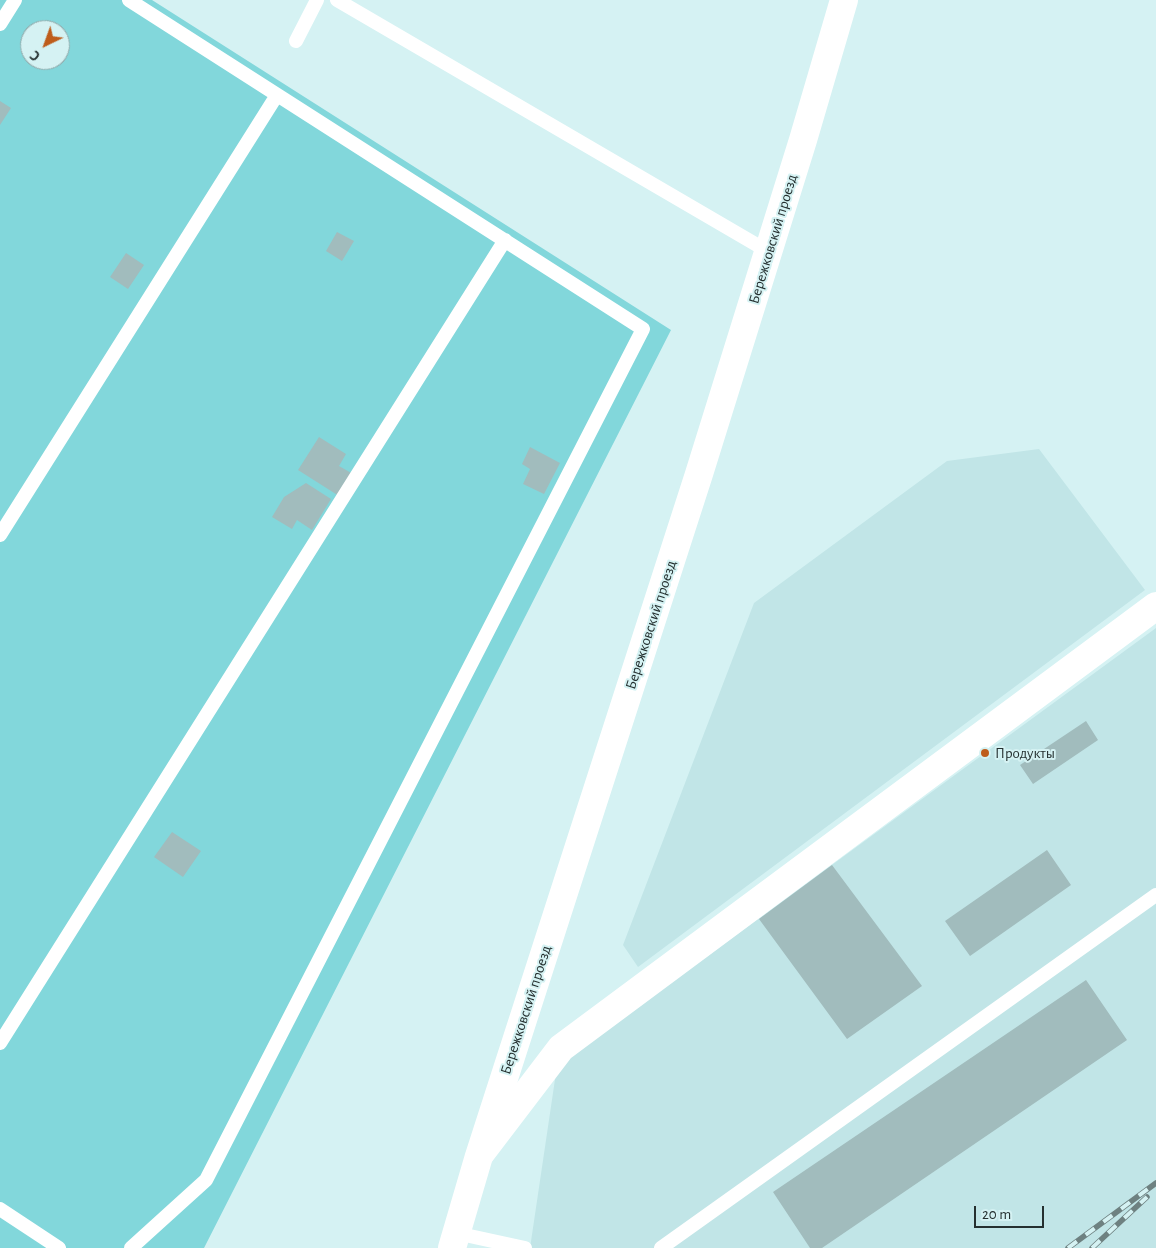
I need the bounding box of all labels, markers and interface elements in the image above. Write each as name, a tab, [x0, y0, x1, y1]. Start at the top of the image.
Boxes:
north arrow	[20, 20, 70, 70]
text: С	[28, 48, 43, 63]
street label: Бережковский проезд	[745, 172, 801, 306]
street label: Бережковский проезд	[622, 558, 680, 692]
place label: Продукты	[995, 744, 1055, 762]
marker: Продукты	[979, 747, 991, 759]
street label: Бережковский проезд	[497, 943, 555, 1077]
scale bar	[976, 1196, 1046, 1228]
text: 20 m	[982, 1207, 1011, 1222]

